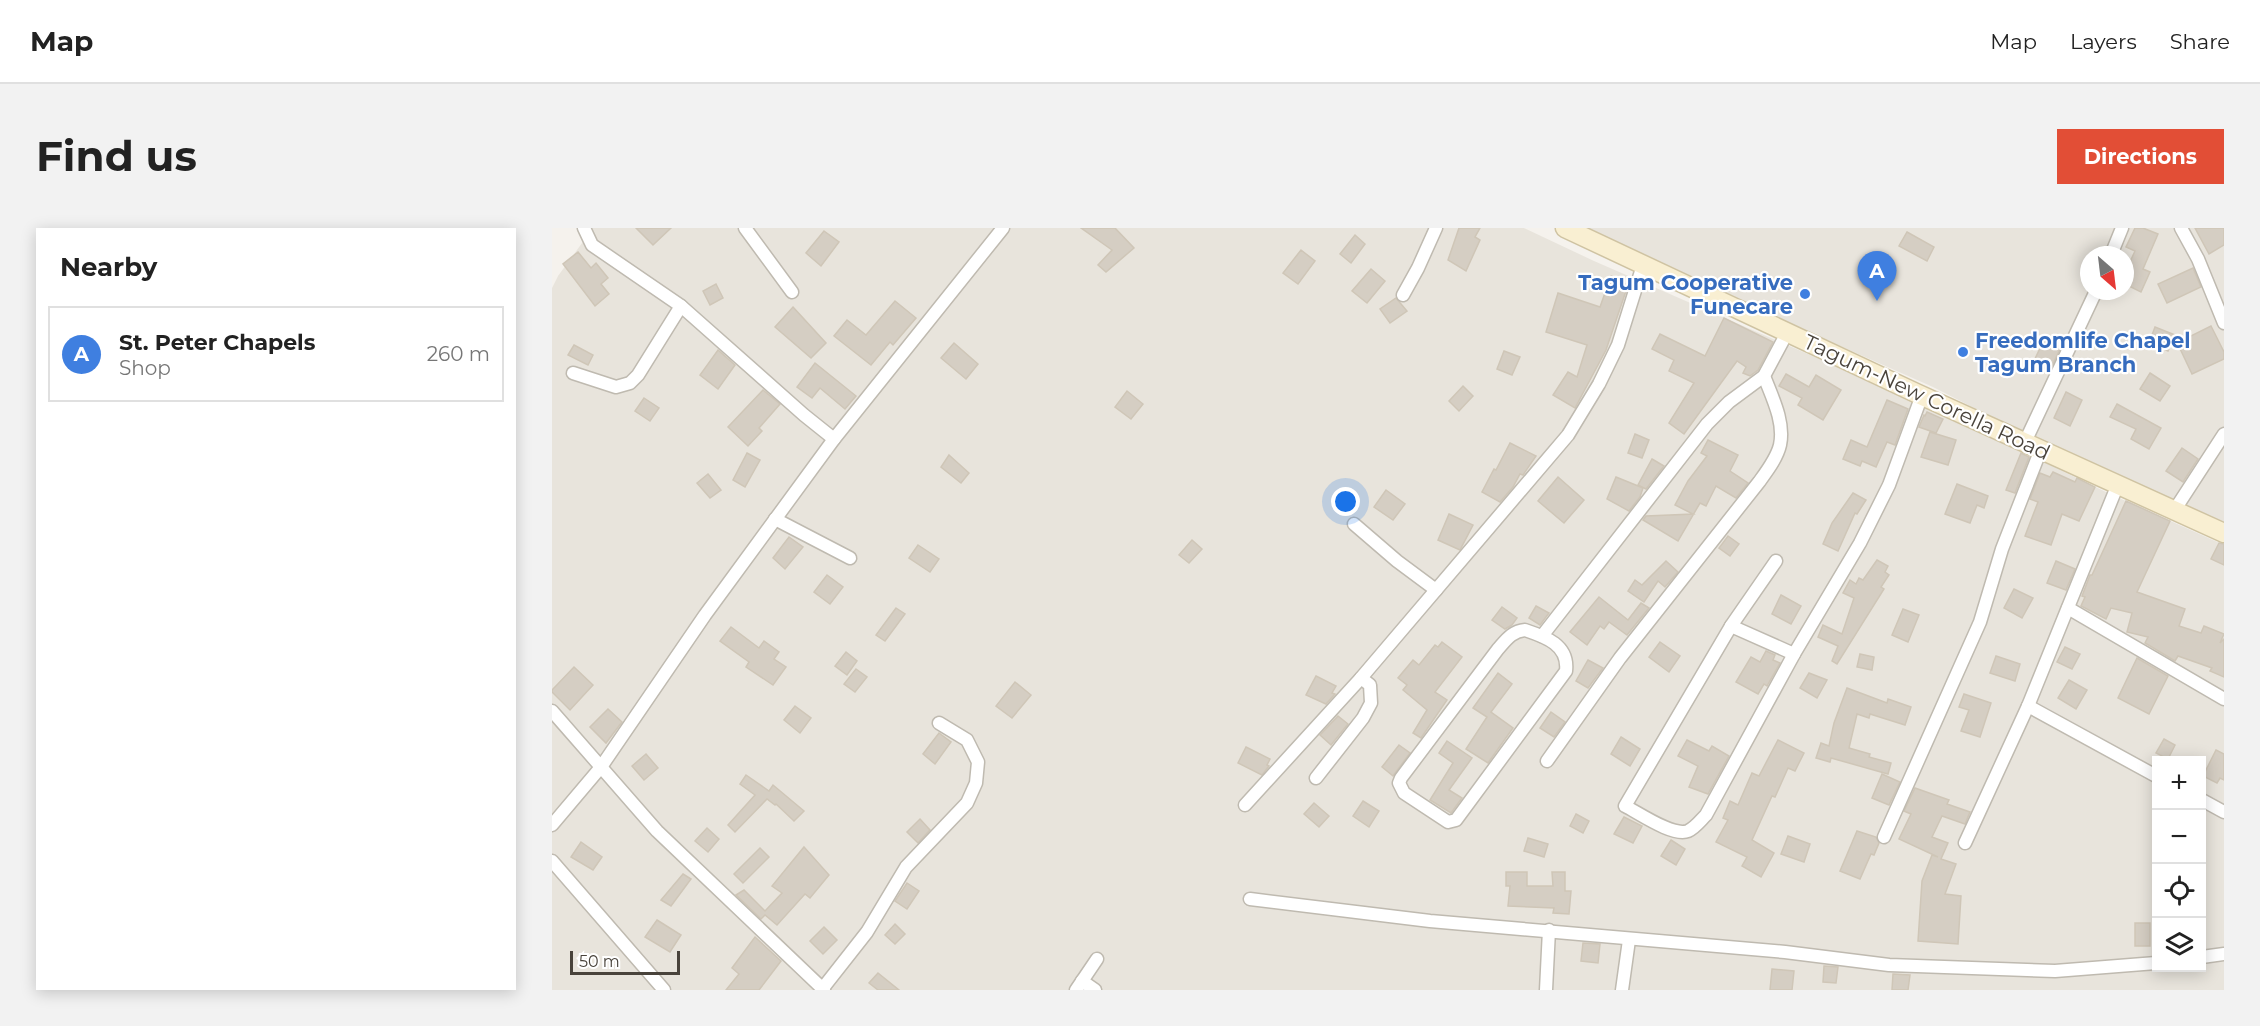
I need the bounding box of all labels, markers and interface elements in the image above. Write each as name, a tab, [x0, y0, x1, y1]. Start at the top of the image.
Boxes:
text: Map	[30, 24, 93, 58]
text: Map	[1990, 29, 2037, 54]
text: Layers	[2070, 29, 2137, 54]
text: Share	[2170, 29, 2230, 54]
button: Directions	[2057, 129, 2224, 184]
text: Find us	[36, 130, 197, 182]
north arrow	[2080, 246, 2134, 300]
text: Nearby	[60, 251, 157, 283]
pin: A	[1858, 251, 1896, 301]
place label: Tagum Cooperative Funecare	[1578, 270, 1793, 319]
marker: Tagum Cooperative Funecare	[1798, 287, 1812, 301]
place label: Freedomlife Chapel Tagum Branch	[1975, 328, 2190, 377]
text: St. Peter Chapels	[119, 329, 315, 356]
street label: Tagum-New Corella Road	[1800, 329, 2054, 465]
text: A	[74, 342, 89, 366]
text: 260 m	[427, 342, 490, 366]
marker: Freedomlife Chapel Tagum Branch	[1956, 345, 1970, 359]
text: Shop	[119, 356, 171, 380]
your location	[1331, 487, 1360, 516]
map controls	[2152, 756, 2206, 972]
button: +	[2152, 756, 2206, 810]
button: −	[2152, 810, 2206, 864]
button: locate	[2152, 864, 2206, 918]
button: layers	[2152, 918, 2206, 972]
scale bar	[570, 948, 680, 976]
text: 50 m	[579, 952, 620, 971]

